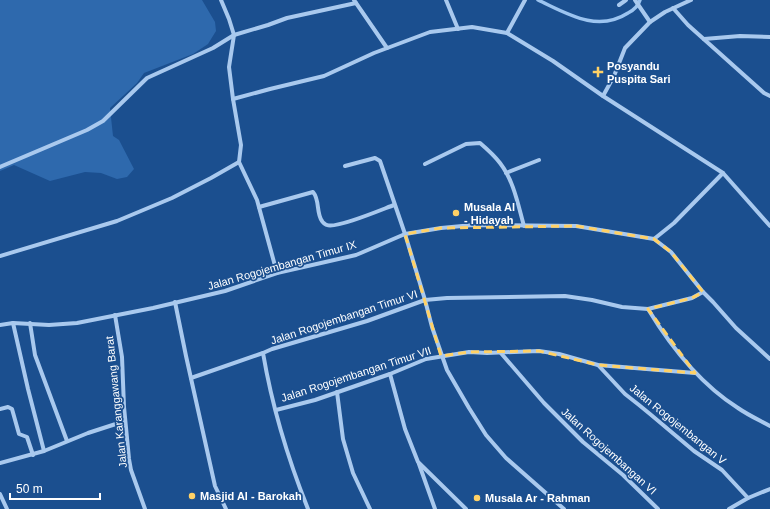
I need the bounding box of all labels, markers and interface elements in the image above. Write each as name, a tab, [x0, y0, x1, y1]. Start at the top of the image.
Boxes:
place label: Posyandu Puspita Sari	[607, 60, 671, 85]
marker: Posyandu Puspita Sari	[592, 66, 604, 78]
place label: Musala Al - Hidayah	[464, 201, 515, 226]
marker: Musala Al - Hidayah	[451, 208, 461, 218]
street label: Jalan Rogojembangan Timur IX	[206, 238, 358, 292]
street label: Jalan Rogojembangan Timur VI	[269, 287, 419, 347]
street label: Jalan Karanggawang Barat	[103, 335, 129, 469]
street label: Jalan Rogojembangan Timur VII	[279, 344, 433, 404]
street label: Jalan Rogojembangan V	[627, 381, 729, 467]
street label: Jalan Rogojembangan VI	[559, 405, 659, 497]
scale bar	[10, 475, 100, 501]
text: 50 m	[16, 482, 43, 496]
place label: Masjid Al - Barokah	[200, 490, 302, 502]
marker: Masjid Al - Barokah	[187, 491, 197, 501]
place label: Musala Ar - Rahman	[485, 492, 591, 504]
marker: Musala Ar - Rahman	[472, 493, 482, 503]

